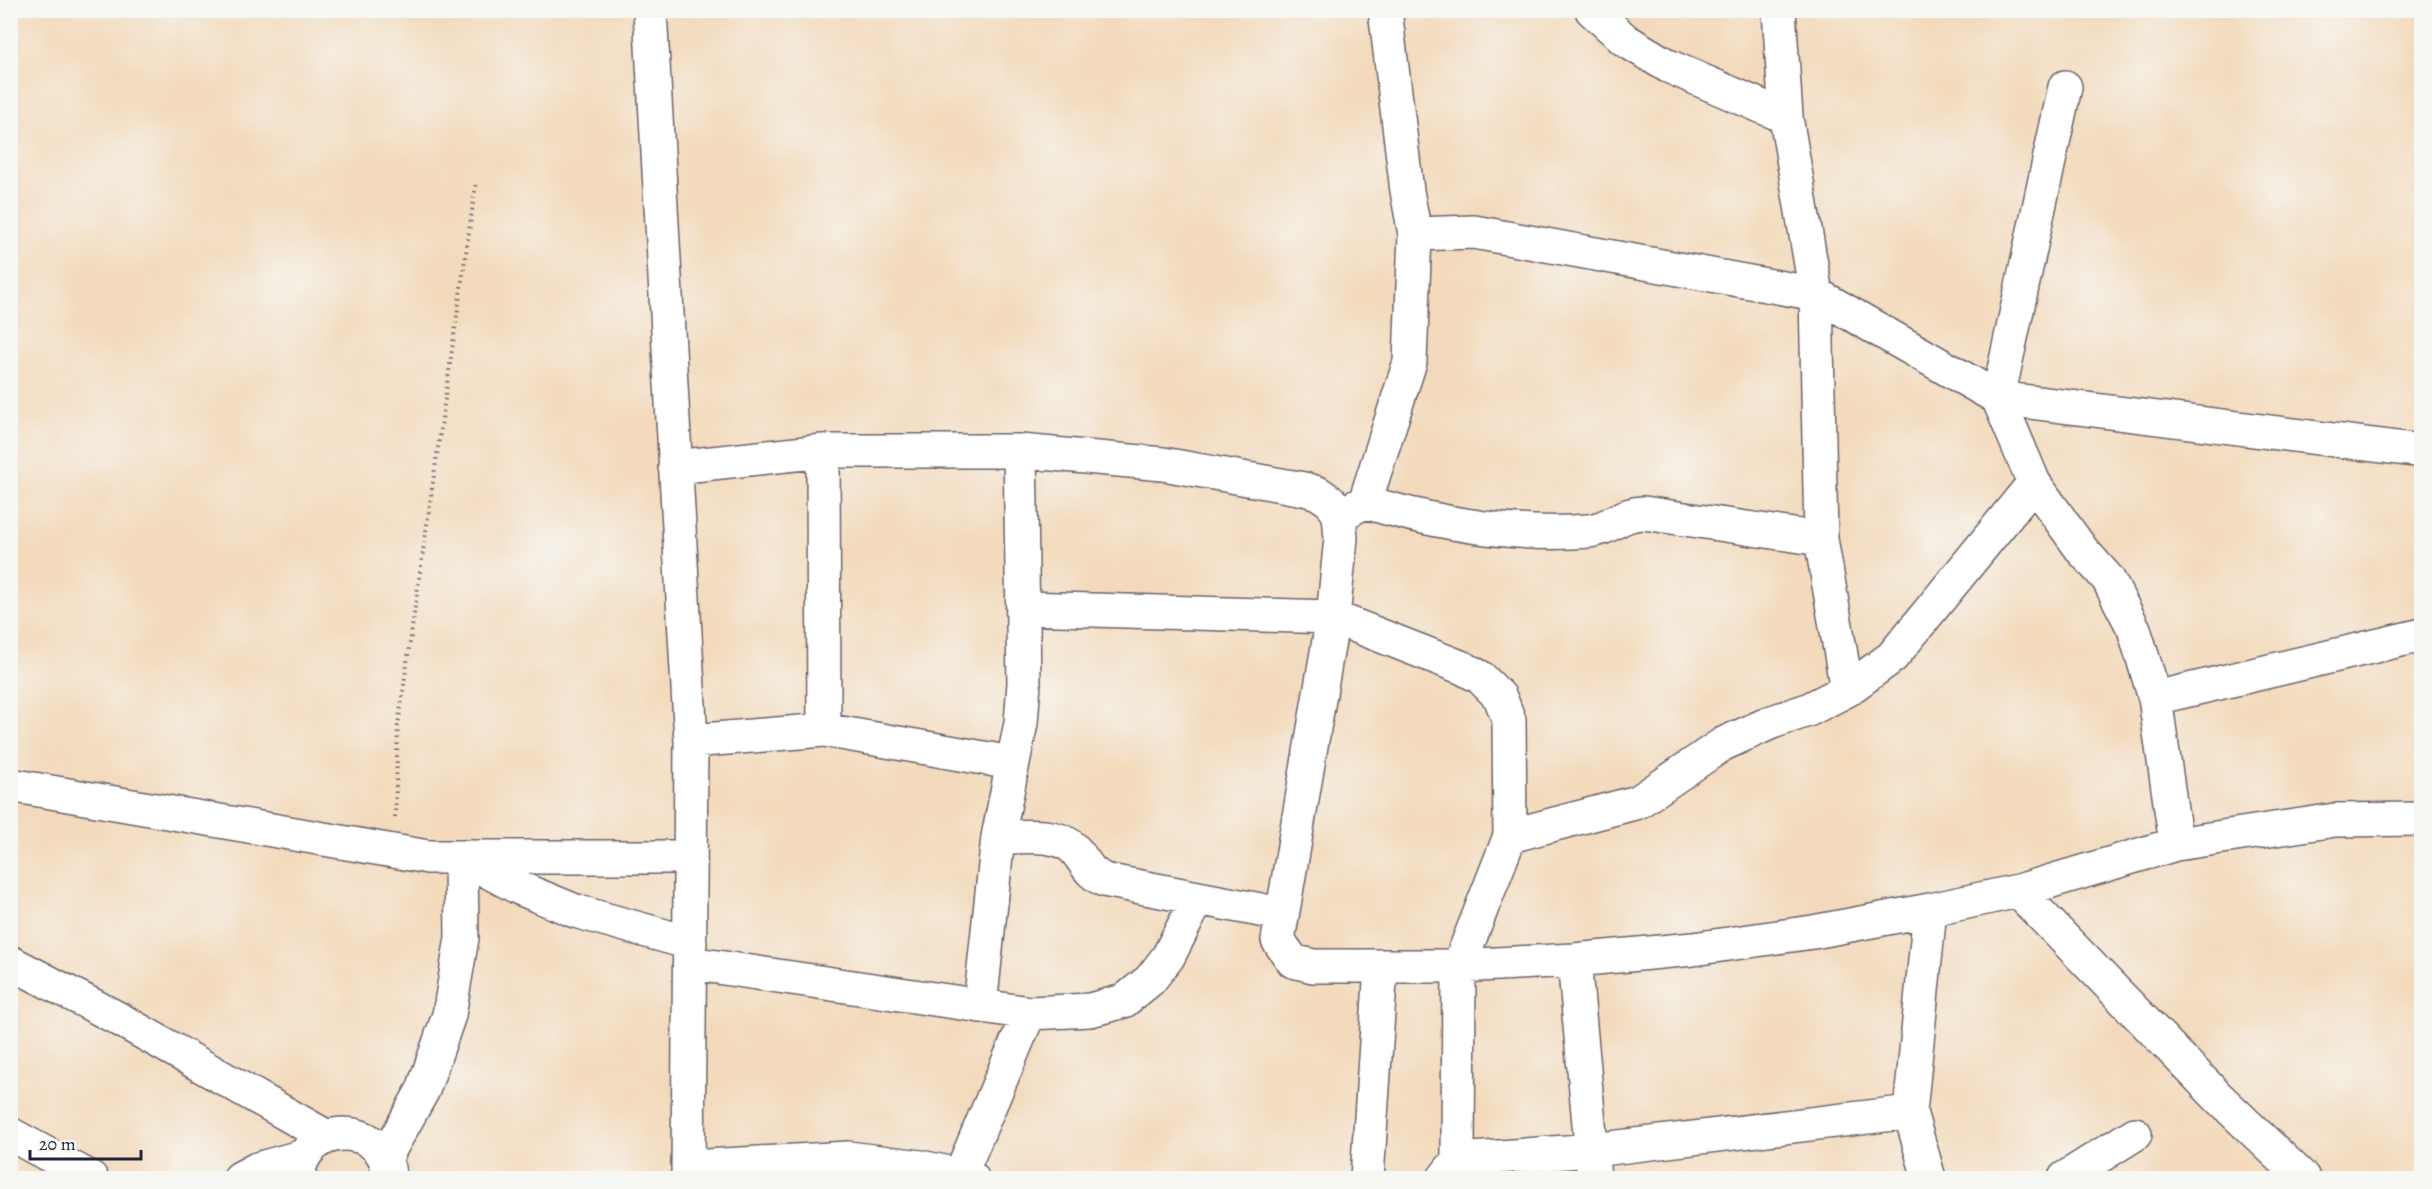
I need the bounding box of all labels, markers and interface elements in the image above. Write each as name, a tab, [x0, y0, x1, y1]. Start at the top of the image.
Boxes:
scale bar	[30, 1123, 141, 1161]
text: 20 m	[39, 1132, 76, 1156]

